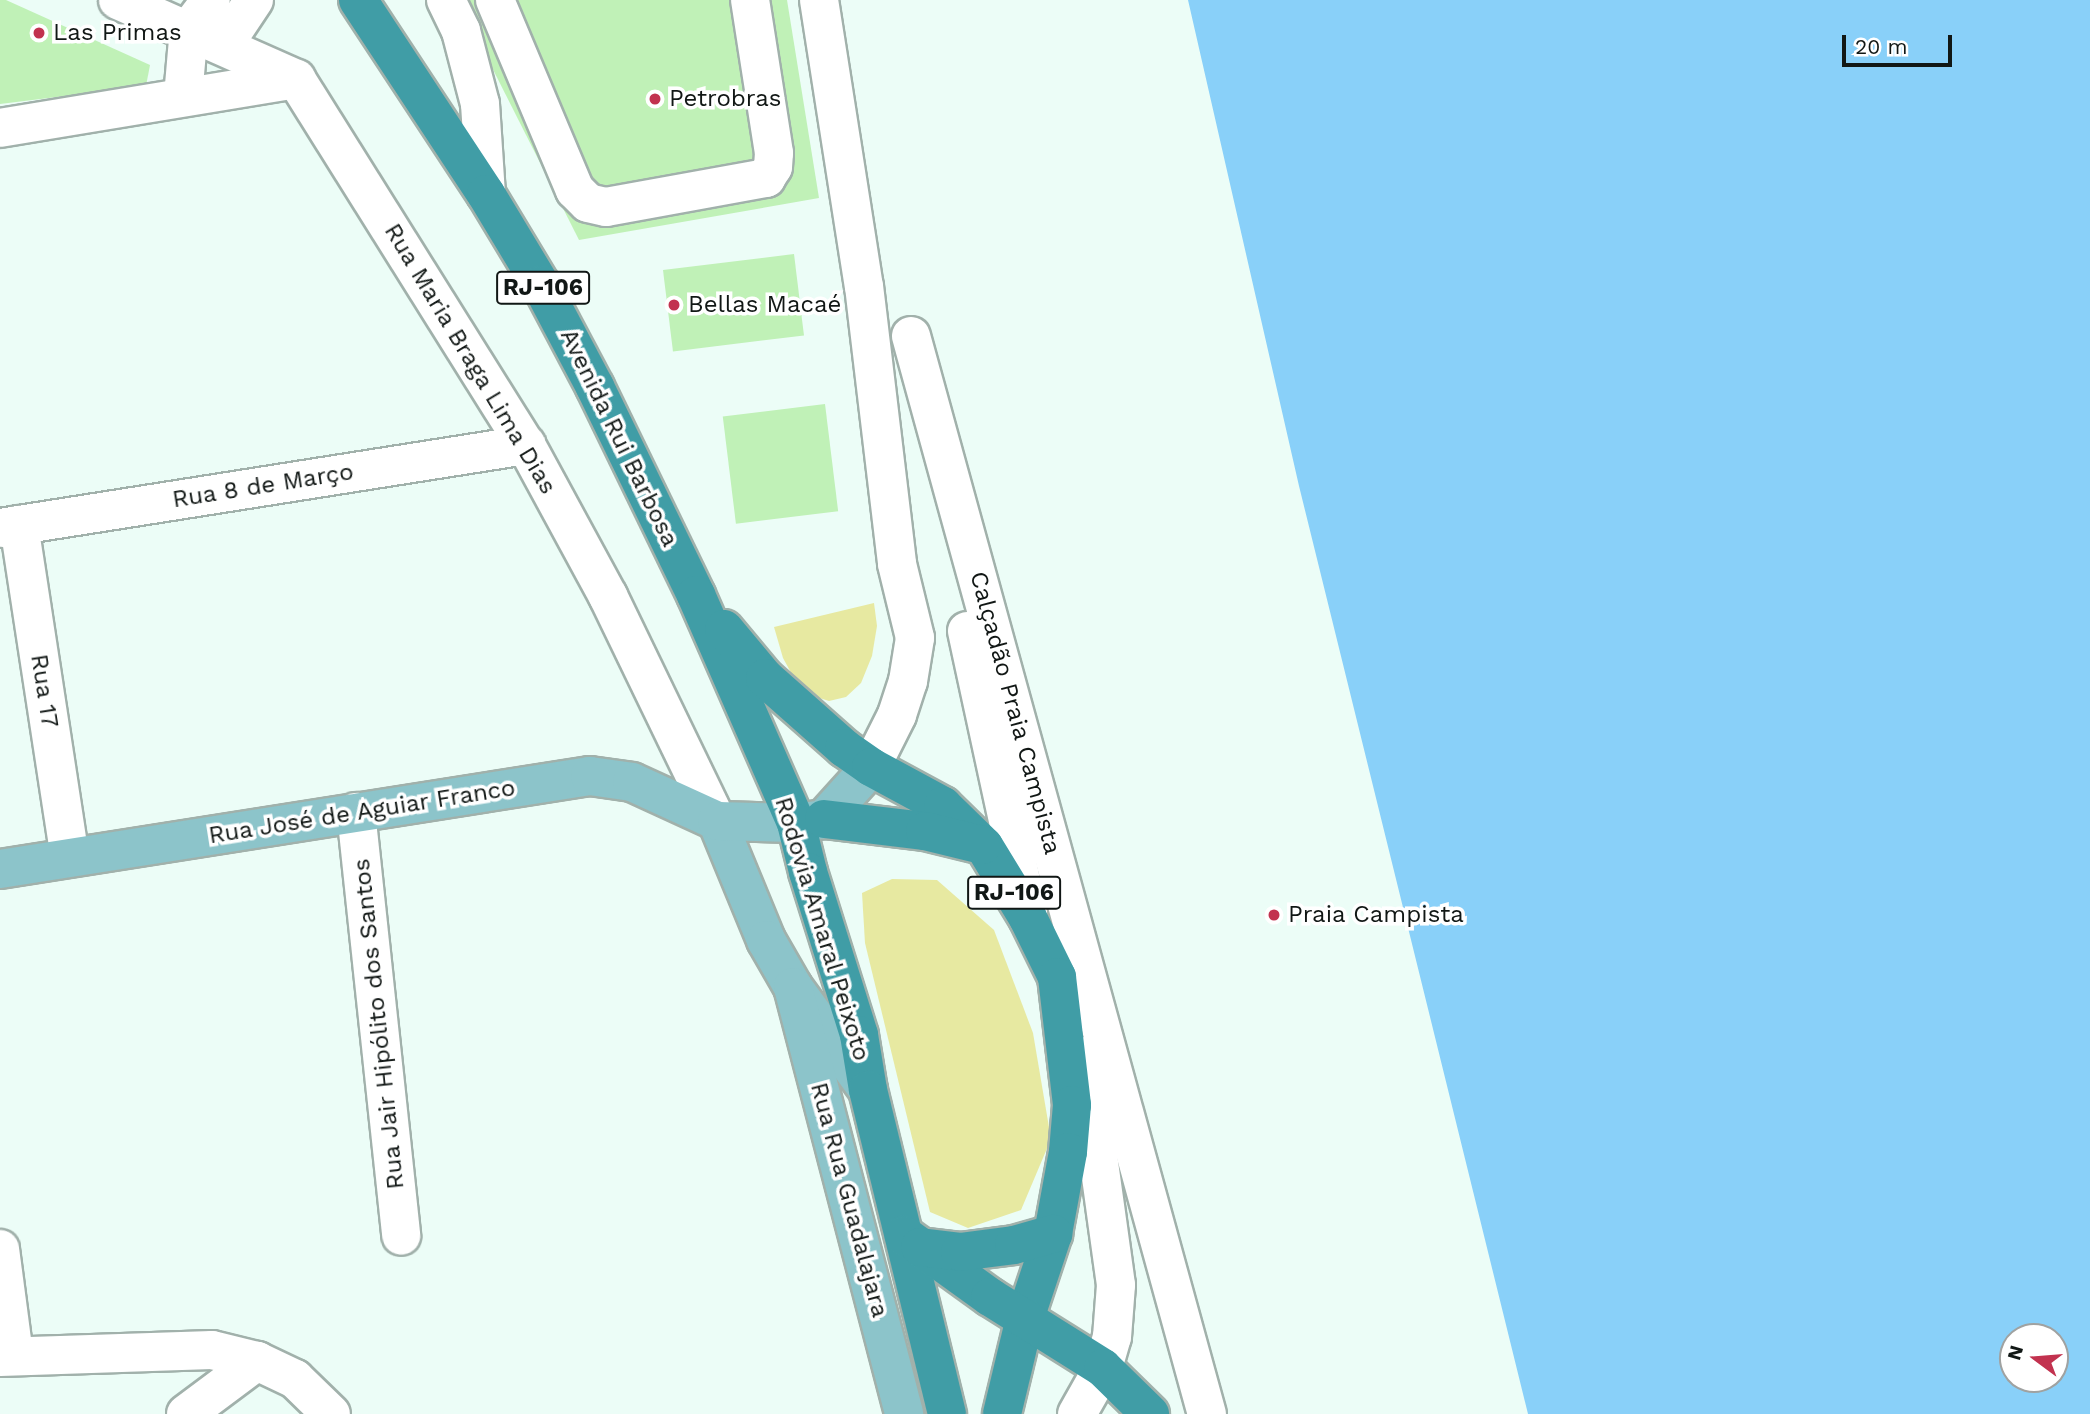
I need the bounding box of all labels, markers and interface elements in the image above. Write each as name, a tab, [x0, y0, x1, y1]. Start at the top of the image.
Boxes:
place label: Las Primas	[53, 19, 182, 47]
scale bar	[1845, 21, 1955, 65]
marker: Las Primas	[31, 25, 47, 41]
text: 20 m	[1855, 34, 1907, 59]
place label: Petrobras	[669, 85, 782, 113]
marker: Petrobras	[647, 91, 663, 107]
street label: Rua Maria Braga Lima Dias	[377, 218, 563, 500]
road number: RJ-106	[496, 268, 590, 308]
place label: Bellas Macaé	[688, 291, 841, 319]
marker: Bellas Macaé	[666, 297, 682, 313]
street label: Avenida Rui Barbosa	[554, 324, 684, 552]
street label: Rua 8 de Março	[170, 457, 356, 515]
street label: Calçadão Praia Campista	[963, 568, 1067, 858]
street label: Rua 17	[24, 652, 64, 730]
street label: Rua José de Aguiar Franco	[205, 773, 519, 851]
street label: Rodovia Amaral Peixoto	[768, 793, 876, 1065]
street label: Rua Jair Hipólito dos Santos	[347, 856, 411, 1192]
road number: RJ-106	[967, 874, 1061, 912]
place label: Praia Campista	[1288, 901, 1464, 929]
marker: Praia Campista	[1266, 907, 1282, 923]
street label: Rua Rua Guadalajara	[804, 1079, 894, 1321]
north arrow	[1999, 1323, 2069, 1393]
text: N	[2002, 1343, 2028, 1363]

